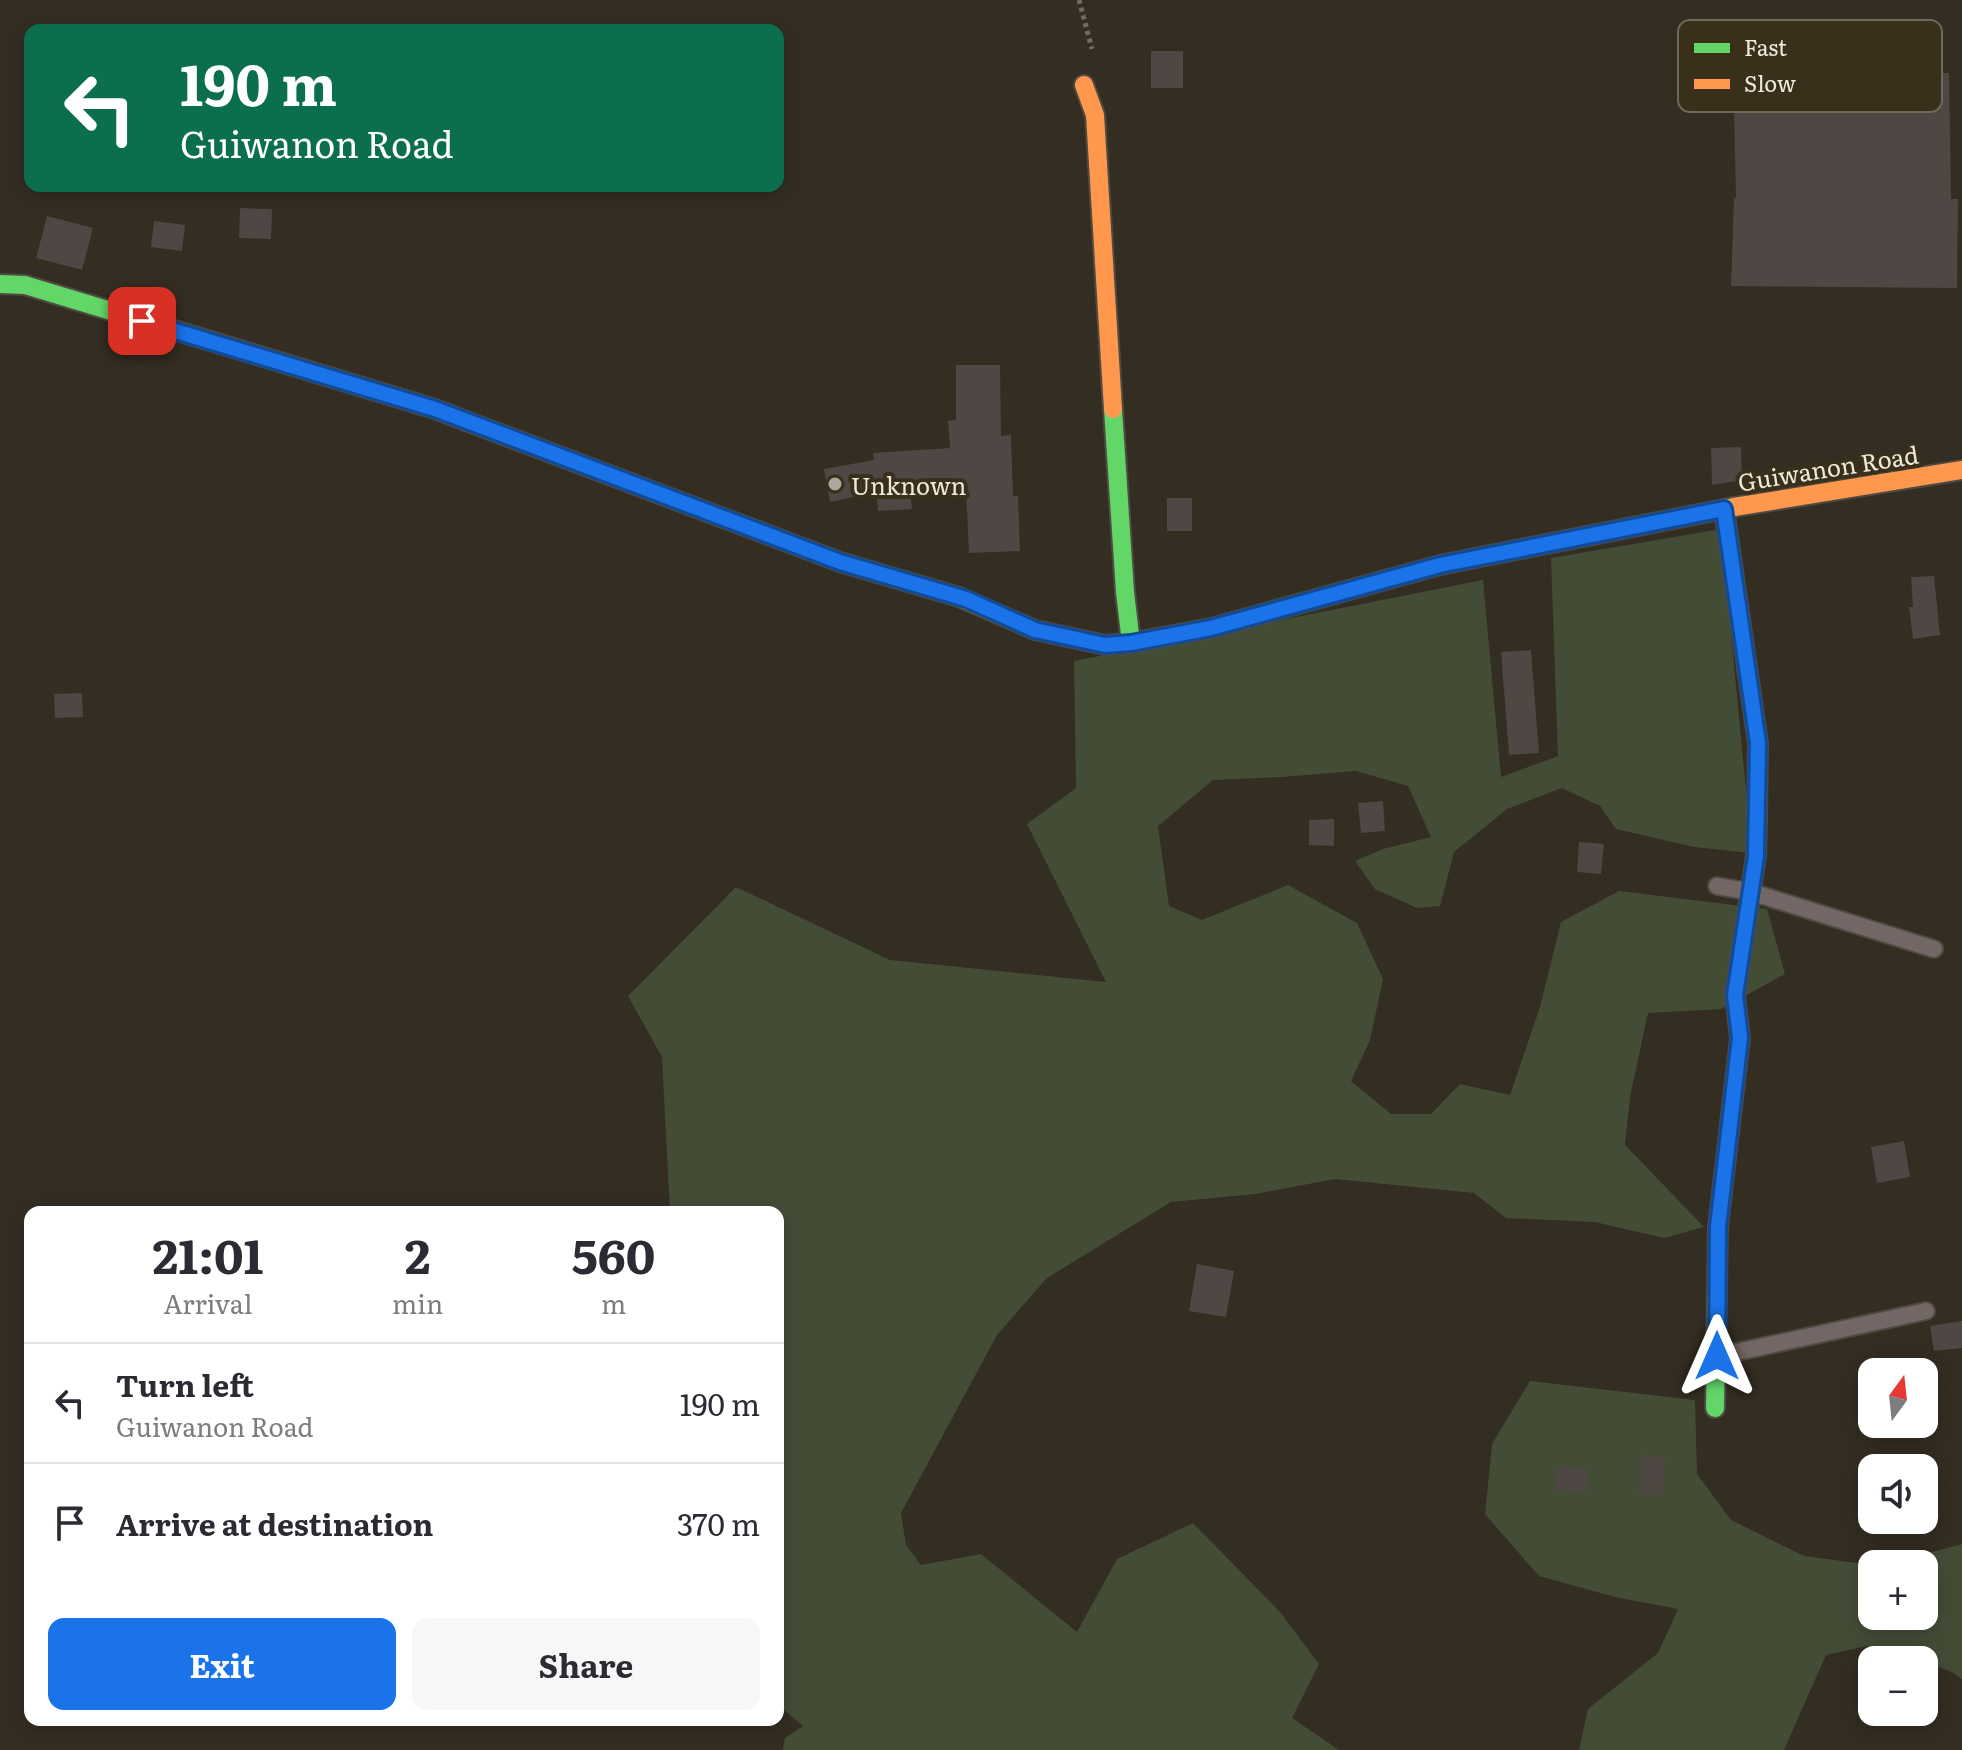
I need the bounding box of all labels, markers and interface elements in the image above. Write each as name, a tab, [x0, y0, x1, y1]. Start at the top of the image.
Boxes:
legend	[1678, 20, 1942, 112]
text: Fast	[1744, 30, 1787, 63]
text: 190 m	[180, 40, 337, 123]
icon: left	[48, 56, 152, 160]
text: Slow	[1744, 66, 1796, 99]
text: Guiwanon Road	[180, 116, 453, 169]
pin	[108, 287, 176, 355]
icon: arrive	[120, 299, 164, 343]
street label: Guiwanon Road	[1735, 435, 1921, 499]
place label: Unknown	[851, 467, 967, 502]
marker: Unknown	[826, 475, 844, 493]
text: 21:01	[153, 1218, 263, 1289]
text: 2	[405, 1218, 430, 1289]
text: 560	[572, 1218, 655, 1289]
text: Arrival	[164, 1283, 252, 1322]
text: min	[392, 1283, 443, 1322]
text: m	[601, 1283, 626, 1322]
position arrow	[1675, 1314, 1759, 1398]
north arrow	[1858, 1358, 1938, 1438]
map controls	[1858, 1358, 1938, 1726]
text: Turn left	[116, 1362, 254, 1406]
icon: left	[48, 1381, 92, 1425]
text: 190 m	[680, 1381, 760, 1425]
text: Guiwanon Road	[116, 1406, 313, 1445]
button: sound	[1858, 1454, 1938, 1534]
icon: arrive	[48, 1501, 92, 1545]
text: Arrive at destination	[116, 1501, 433, 1545]
text: 370 m	[677, 1501, 760, 1545]
button: +	[1858, 1550, 1938, 1630]
button: Exit	[48, 1618, 396, 1710]
button: Share	[412, 1618, 760, 1710]
button: −	[1858, 1646, 1938, 1726]

